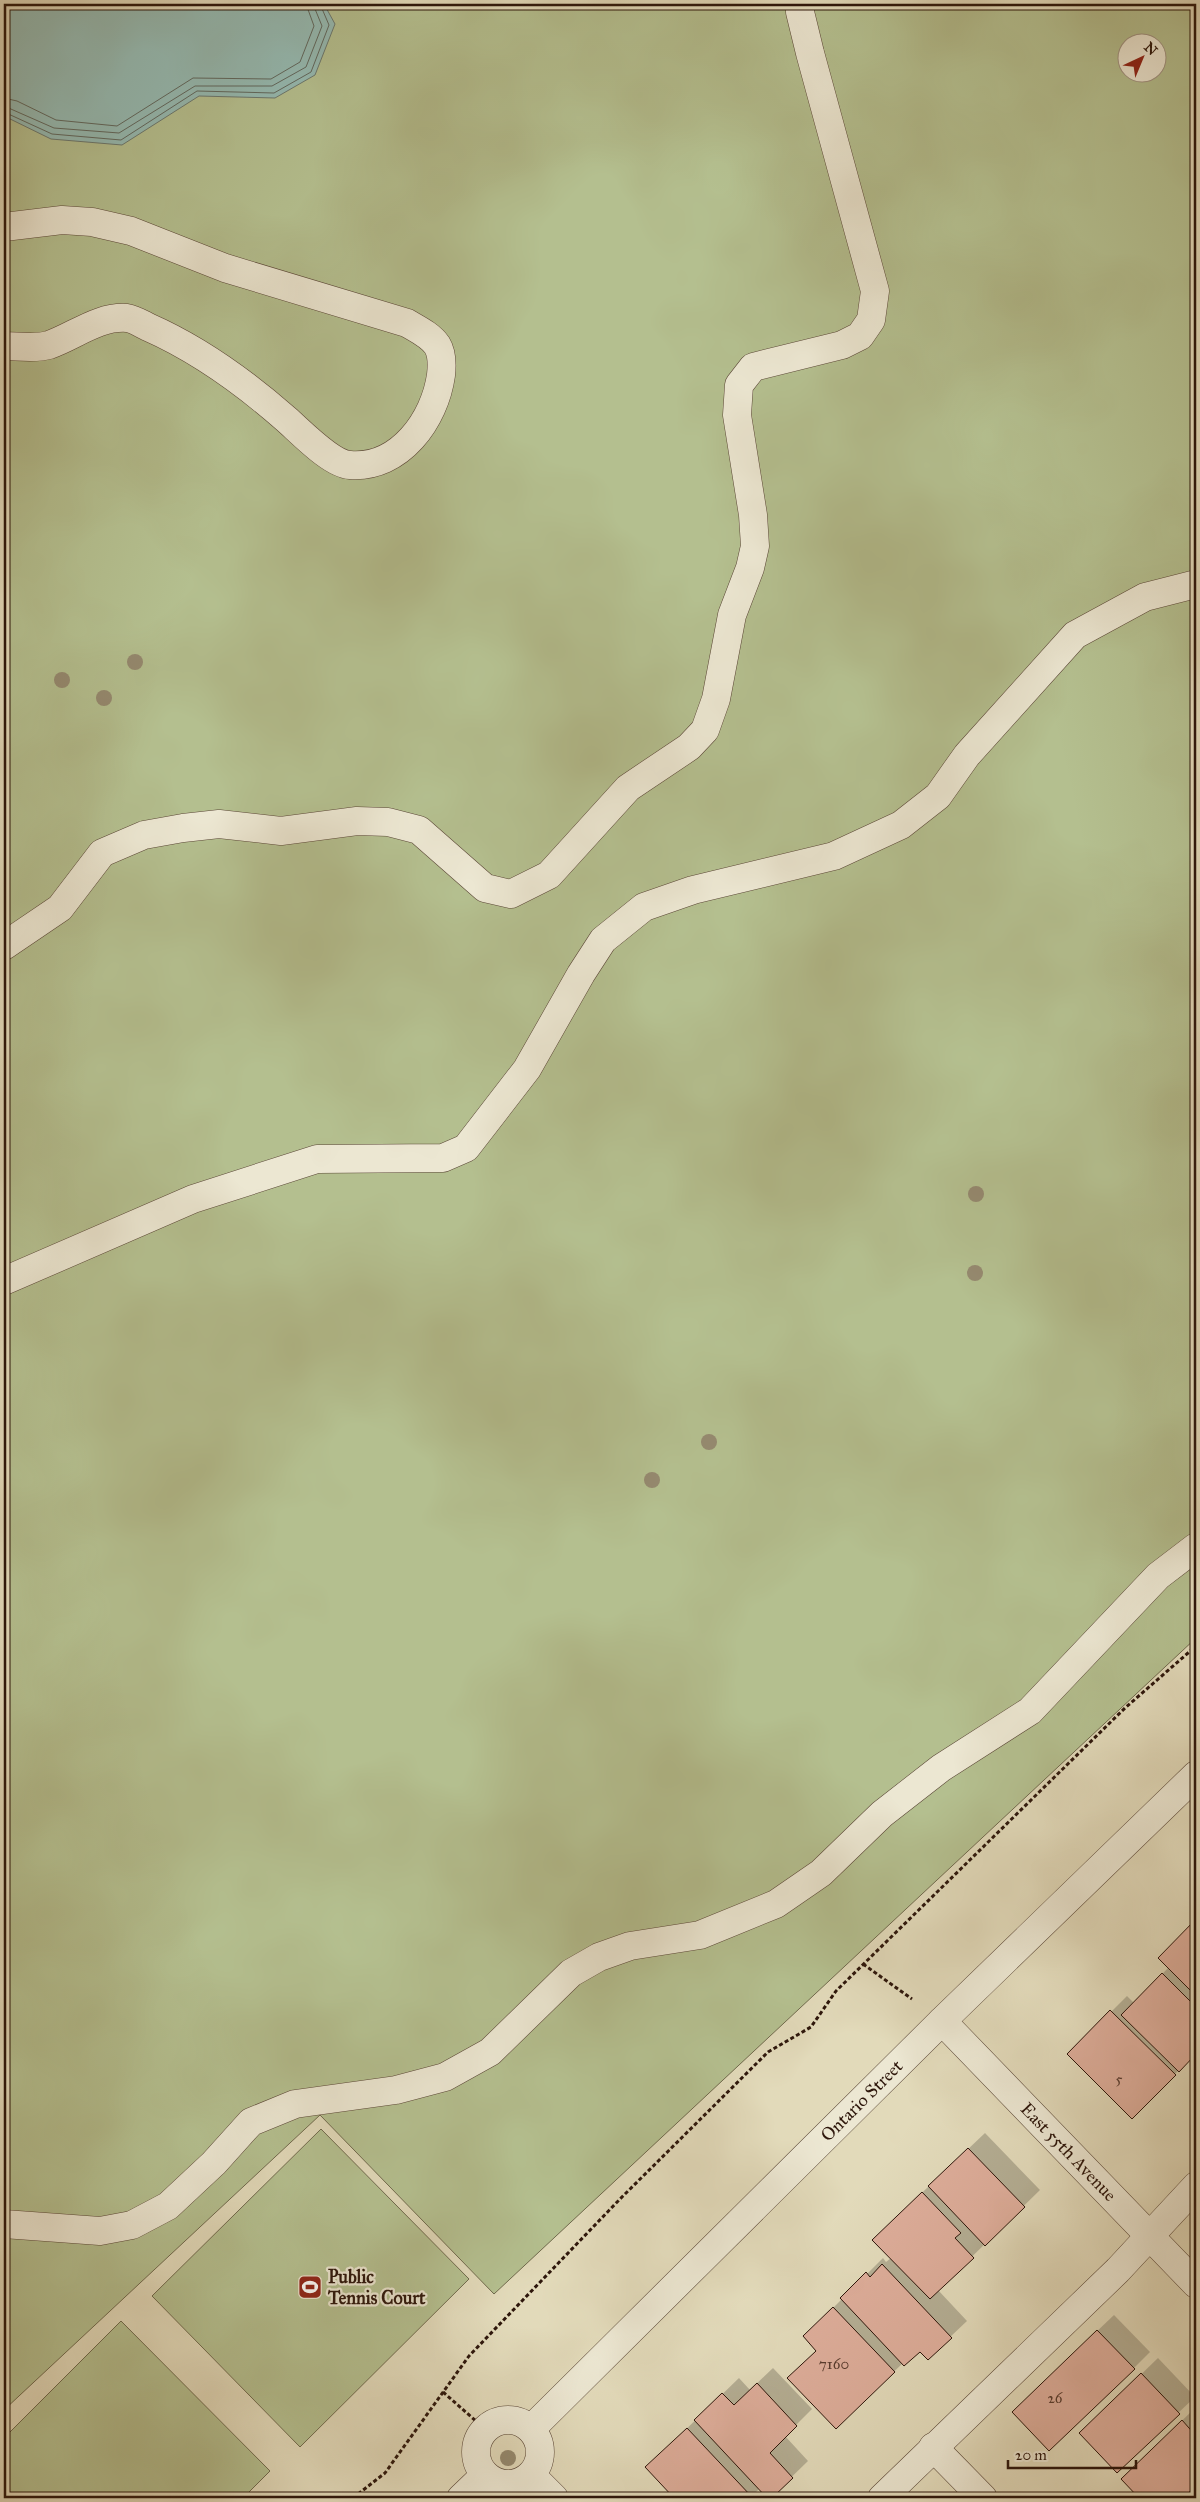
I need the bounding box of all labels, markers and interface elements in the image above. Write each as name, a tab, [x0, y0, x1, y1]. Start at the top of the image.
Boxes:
north arrow	[1118, 32, 1168, 82]
text: N	[1141, 39, 1161, 59]
street label: Ontario Street	[816, 2055, 908, 2146]
house number: 5	[1116, 2070, 1123, 2088]
street label: East 55th Avenue	[1016, 2098, 1121, 2206]
place label: Public Tennis Court	[327, 2266, 426, 2309]
sports icon: Public Tennis Court	[297, 2274, 323, 2300]
house number: 7160	[819, 2355, 849, 2373]
house number: 26	[1047, 2389, 1064, 2407]
scale bar	[1008, 2437, 1135, 2469]
text: 20 m	[1015, 2446, 1047, 2464]

